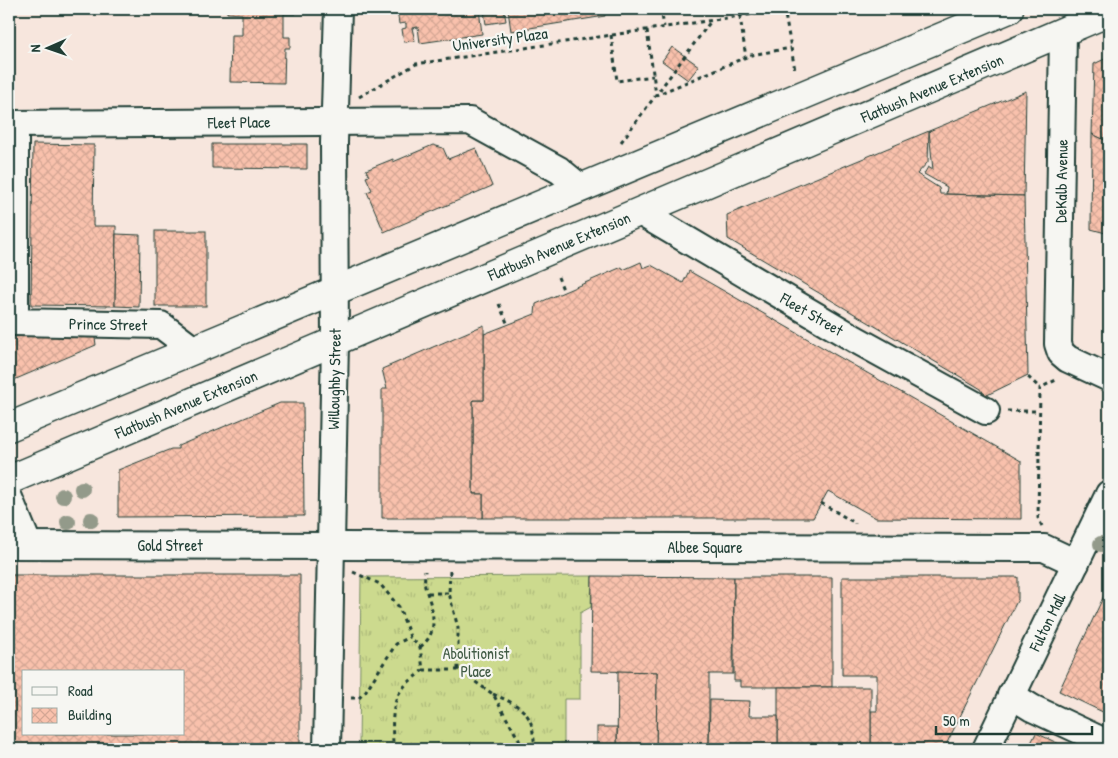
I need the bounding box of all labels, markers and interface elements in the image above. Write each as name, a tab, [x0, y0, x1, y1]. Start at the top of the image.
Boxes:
street label: University Plaza	[451, 21, 549, 57]
north arrow	[22, 22, 72, 72]
text: N	[25, 44, 44, 53]
street label: Flatbush Avenue Extension	[857, 48, 1007, 128]
street label: Fleet Place	[206, 110, 271, 134]
street label: DeKalb Avenue	[1049, 138, 1073, 223]
street label: Flatbush Avenue Extension	[484, 206, 634, 286]
street label: Fleet Street	[776, 287, 848, 341]
street label: Prince Street	[69, 312, 148, 336]
street label: Willoughby Street	[322, 328, 346, 430]
street label: Flatbush Avenue Extension	[111, 364, 261, 444]
street label: Gold Street	[137, 534, 203, 556]
street label: Albee Square	[667, 536, 743, 558]
street label: Fulton Mall	[1023, 589, 1071, 656]
park label: Abolitionist Place	[443, 642, 510, 682]
legend	[22, 670, 185, 736]
text: Road	[68, 680, 93, 701]
scale bar	[936, 703, 1092, 735]
text: Building	[68, 704, 112, 725]
text: 50 m	[943, 710, 970, 731]

